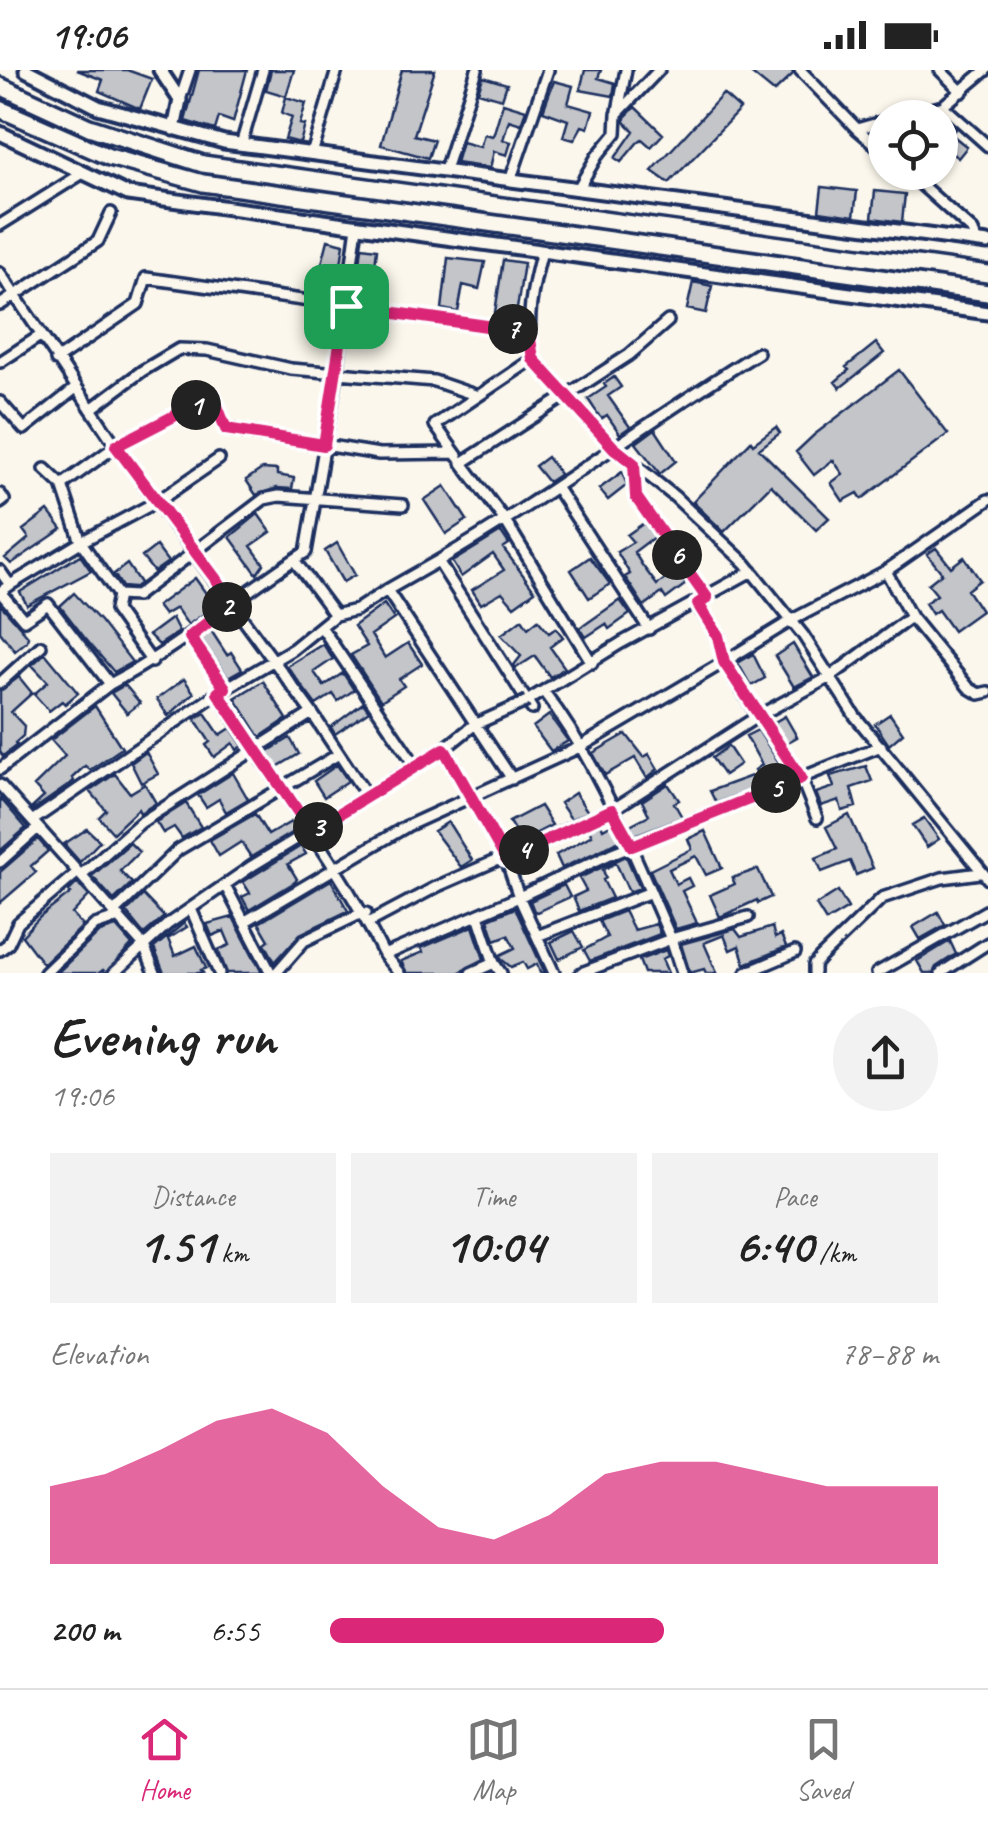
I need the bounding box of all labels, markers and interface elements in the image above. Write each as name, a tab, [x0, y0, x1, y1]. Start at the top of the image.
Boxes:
text: 19:06	[50, 12, 126, 59]
map controls	[868, 100, 958, 190]
button: locate	[868, 100, 958, 190]
pin	[304, 264, 389, 349]
icon: arrive	[319, 279, 374, 334]
pin: 7	[488, 304, 538, 354]
text: 7	[507, 311, 519, 346]
pin: 1	[171, 380, 221, 430]
text: 1	[190, 387, 202, 422]
pin: 6	[652, 530, 702, 580]
text: 6	[670, 537, 684, 572]
pin: 2	[202, 582, 252, 632]
text: 2	[221, 589, 233, 624]
pin: 5	[751, 763, 801, 813]
text: 5	[770, 770, 782, 805]
pin: 3	[293, 802, 343, 852]
text: 3	[312, 809, 324, 844]
pin: 4	[499, 825, 549, 875]
text: 4	[518, 832, 530, 867]
text: Evening run	[50, 1002, 275, 1072]
button: share	[833, 1006, 938, 1111]
text: 19:06	[50, 1075, 114, 1116]
text: Distance	[151, 1179, 235, 1214]
text: Time	[473, 1179, 515, 1214]
text: Pace	[773, 1179, 817, 1214]
text: 1.51	[138, 1214, 214, 1277]
text: 10:04	[444, 1214, 544, 1277]
text: 6:40	[734, 1214, 813, 1277]
text: km	[214, 1235, 248, 1270]
text: /km	[813, 1235, 856, 1270]
text: Elevation	[50, 1333, 148, 1374]
text: 78–88 m	[840, 1333, 938, 1374]
text: 200 m	[50, 1610, 119, 1651]
text: 6:55	[210, 1610, 260, 1651]
tab: Home	[137, 1712, 192, 1807]
tab: Map	[466, 1712, 521, 1807]
tab: Saved	[796, 1712, 851, 1807]

